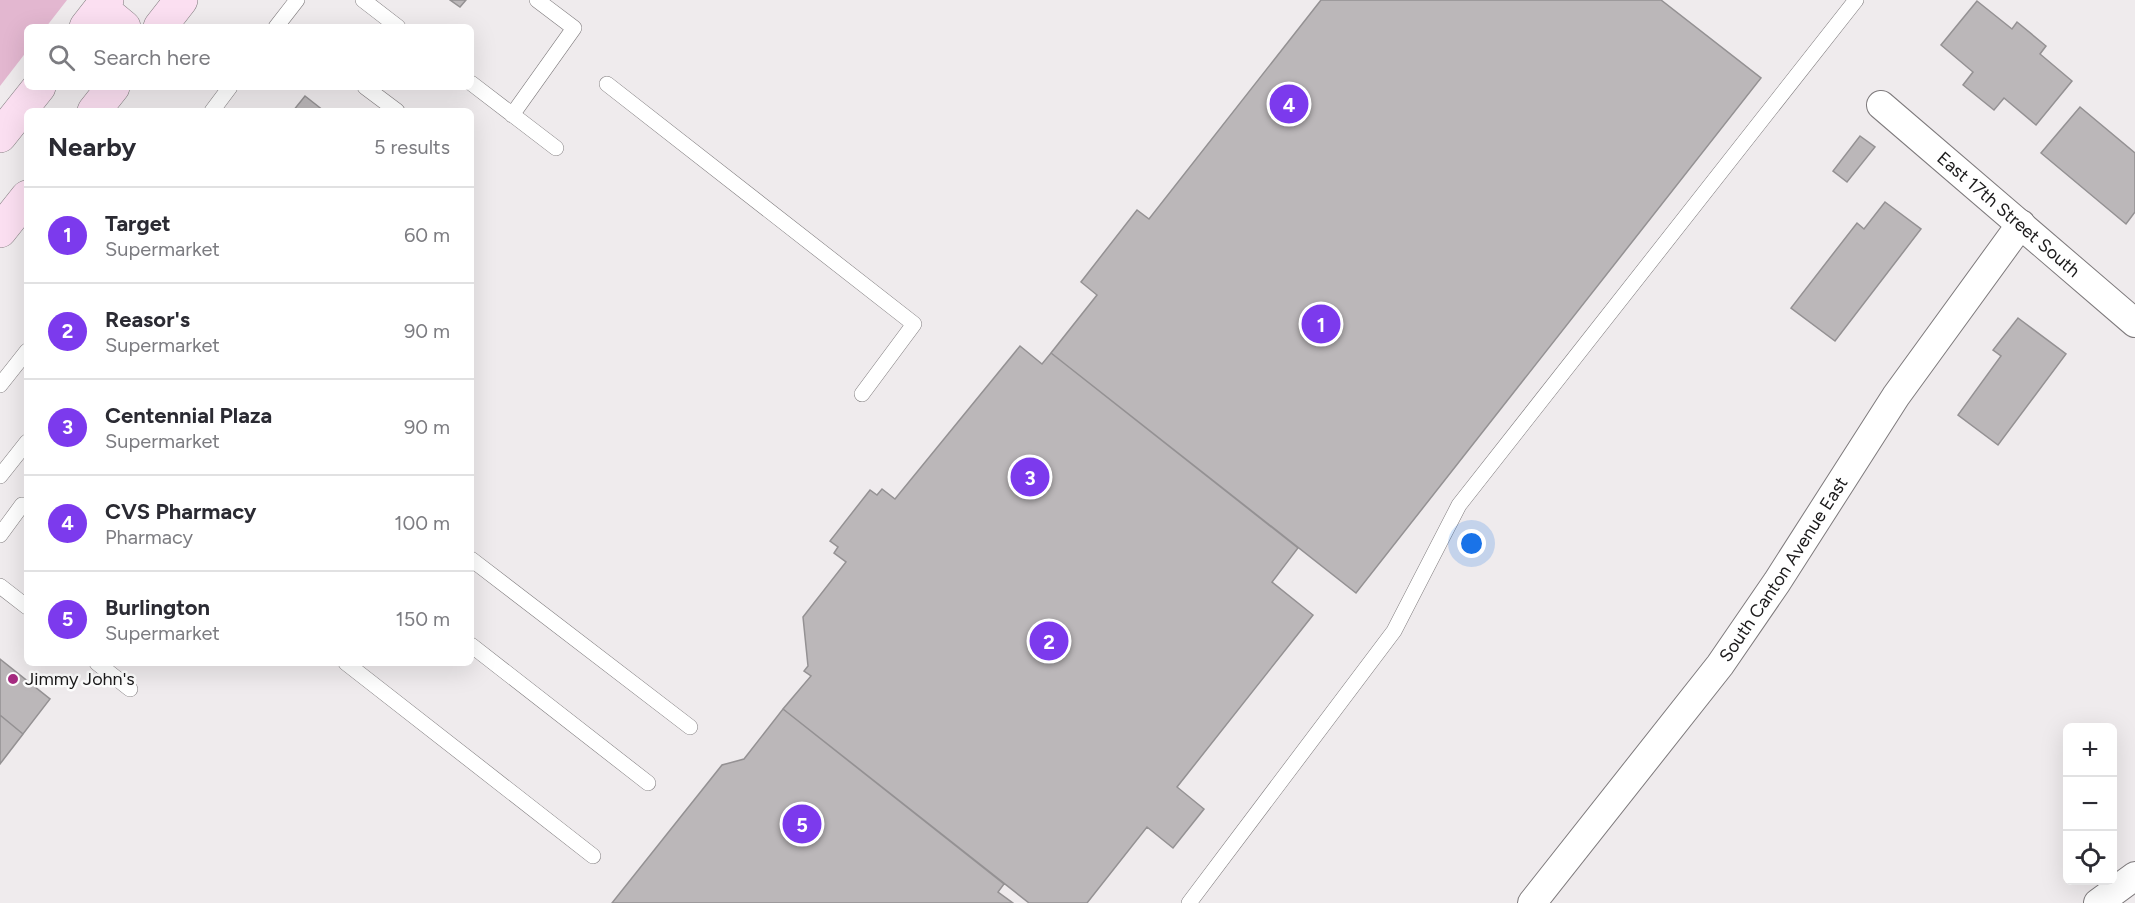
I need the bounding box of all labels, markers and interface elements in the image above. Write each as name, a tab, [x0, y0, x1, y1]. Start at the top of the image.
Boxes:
search box	[24, 24, 474, 90]
icon: search	[45, 41, 78, 74]
text: Search here	[93, 44, 211, 71]
pin: 4	[1270, 82, 1308, 126]
text: Nearby	[48, 131, 136, 163]
text: 5 results	[374, 135, 450, 159]
street label: East 17th Street South	[1933, 147, 2084, 282]
text: Target	[105, 210, 171, 237]
text: 1	[63, 223, 72, 247]
text: 60 m	[404, 223, 450, 247]
text: Supermarket	[105, 237, 220, 261]
pin: 1	[1302, 302, 1340, 346]
text: Reasor's	[105, 306, 190, 333]
text: 2	[62, 319, 73, 343]
text: 90 m	[404, 319, 450, 343]
text: Supermarket	[105, 333, 220, 357]
text: Centennial Plaza	[105, 402, 272, 429]
text: 3	[62, 415, 73, 439]
text: 90 m	[404, 415, 450, 439]
text: Supermarket	[105, 429, 220, 453]
pin: 3	[1010, 454, 1050, 500]
street label: South Canton Avenue East	[1714, 473, 1852, 666]
text: CVS Pharmacy	[105, 498, 256, 525]
text: 4	[61, 511, 74, 535]
text: 100 m	[394, 511, 450, 535]
text: Pharmacy	[105, 525, 193, 549]
your location	[1457, 529, 1486, 558]
text: Burlington	[105, 594, 210, 621]
text: 5	[62, 607, 73, 631]
text: 150 m	[395, 607, 450, 631]
pin: 2	[1030, 618, 1068, 664]
text: Supermarket	[105, 621, 220, 645]
place label: Jimmy John's	[25, 668, 135, 690]
marker: Jimmy John's	[6, 672, 20, 686]
map controls	[2063, 723, 2117, 885]
button: +	[2063, 723, 2117, 777]
button: −	[2063, 777, 2117, 831]
pin: 5	[782, 802, 822, 846]
button: locate	[2063, 831, 2117, 885]

